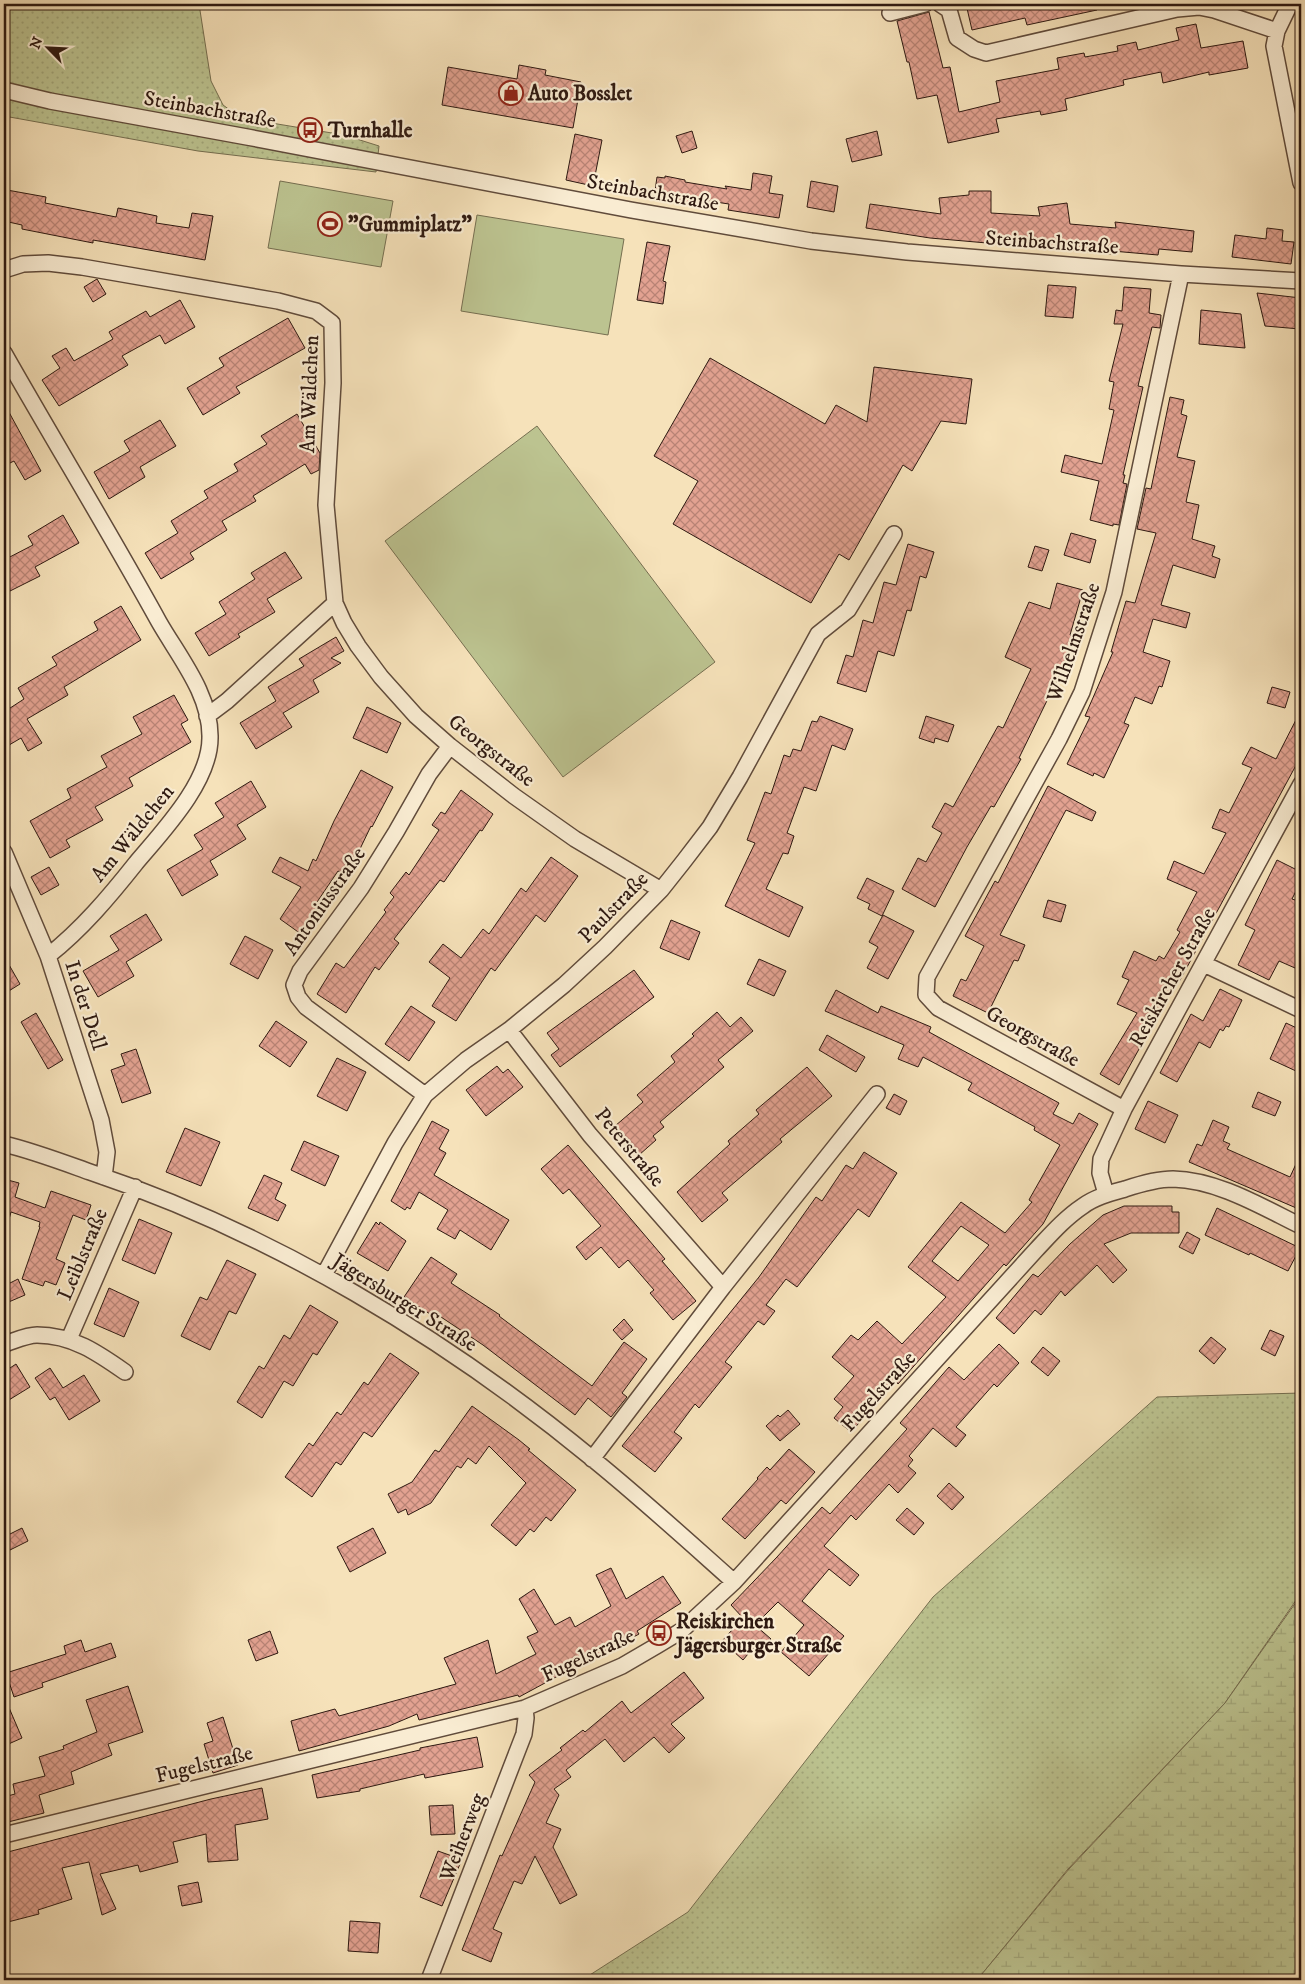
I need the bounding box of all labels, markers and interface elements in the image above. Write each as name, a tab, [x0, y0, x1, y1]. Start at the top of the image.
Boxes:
north arrow	[22, 22, 72, 72]
text: N	[26, 34, 48, 52]
shop icon: Auto Bosslet	[498, 80, 524, 106]
place label: Auto Bosslet	[527, 81, 632, 107]
street label: Steinbachstraße	[142, 86, 278, 134]
bus stop icon: Turnhalle	[297, 117, 323, 143]
place label: Turnhalle	[327, 118, 413, 144]
street label: Steinbachstraße	[585, 169, 721, 217]
sports icon: "Gummiplatz"	[317, 211, 343, 237]
place label: "Gummiplatz"	[348, 212, 473, 238]
street label: Steinbachstraße	[984, 225, 1120, 261]
street label: Am Wäldchen	[295, 334, 325, 454]
street label: Wilhelmstraße	[1041, 579, 1107, 706]
street label: Georgstraße	[443, 709, 540, 793]
street label: Am Wäldchen	[85, 779, 180, 888]
street label: Antoniusstraße	[278, 842, 372, 961]
street label: Paulstraße	[573, 866, 654, 949]
street label: Reiskircher Straße	[1124, 903, 1222, 1052]
street label: In der Dell	[58, 957, 112, 1054]
street label: Georgstraße	[981, 1000, 1084, 1073]
street label: Peterstraße	[589, 1103, 670, 1193]
street label: Leiblstraße	[52, 1204, 114, 1304]
street label: Jägersburger Straße	[326, 1247, 482, 1358]
street label: Fugelstraße	[836, 1346, 922, 1437]
place label: Reiskirchen Jägersburger Straße	[674, 1609, 842, 1659]
bus stop icon: Reiskirchen Jägersburger Straße	[646, 1620, 672, 1646]
street label: Fugelstraße	[538, 1623, 639, 1689]
street label: Fugelstraße	[153, 1740, 256, 1790]
street label: Weiherweg	[434, 1789, 492, 1886]

